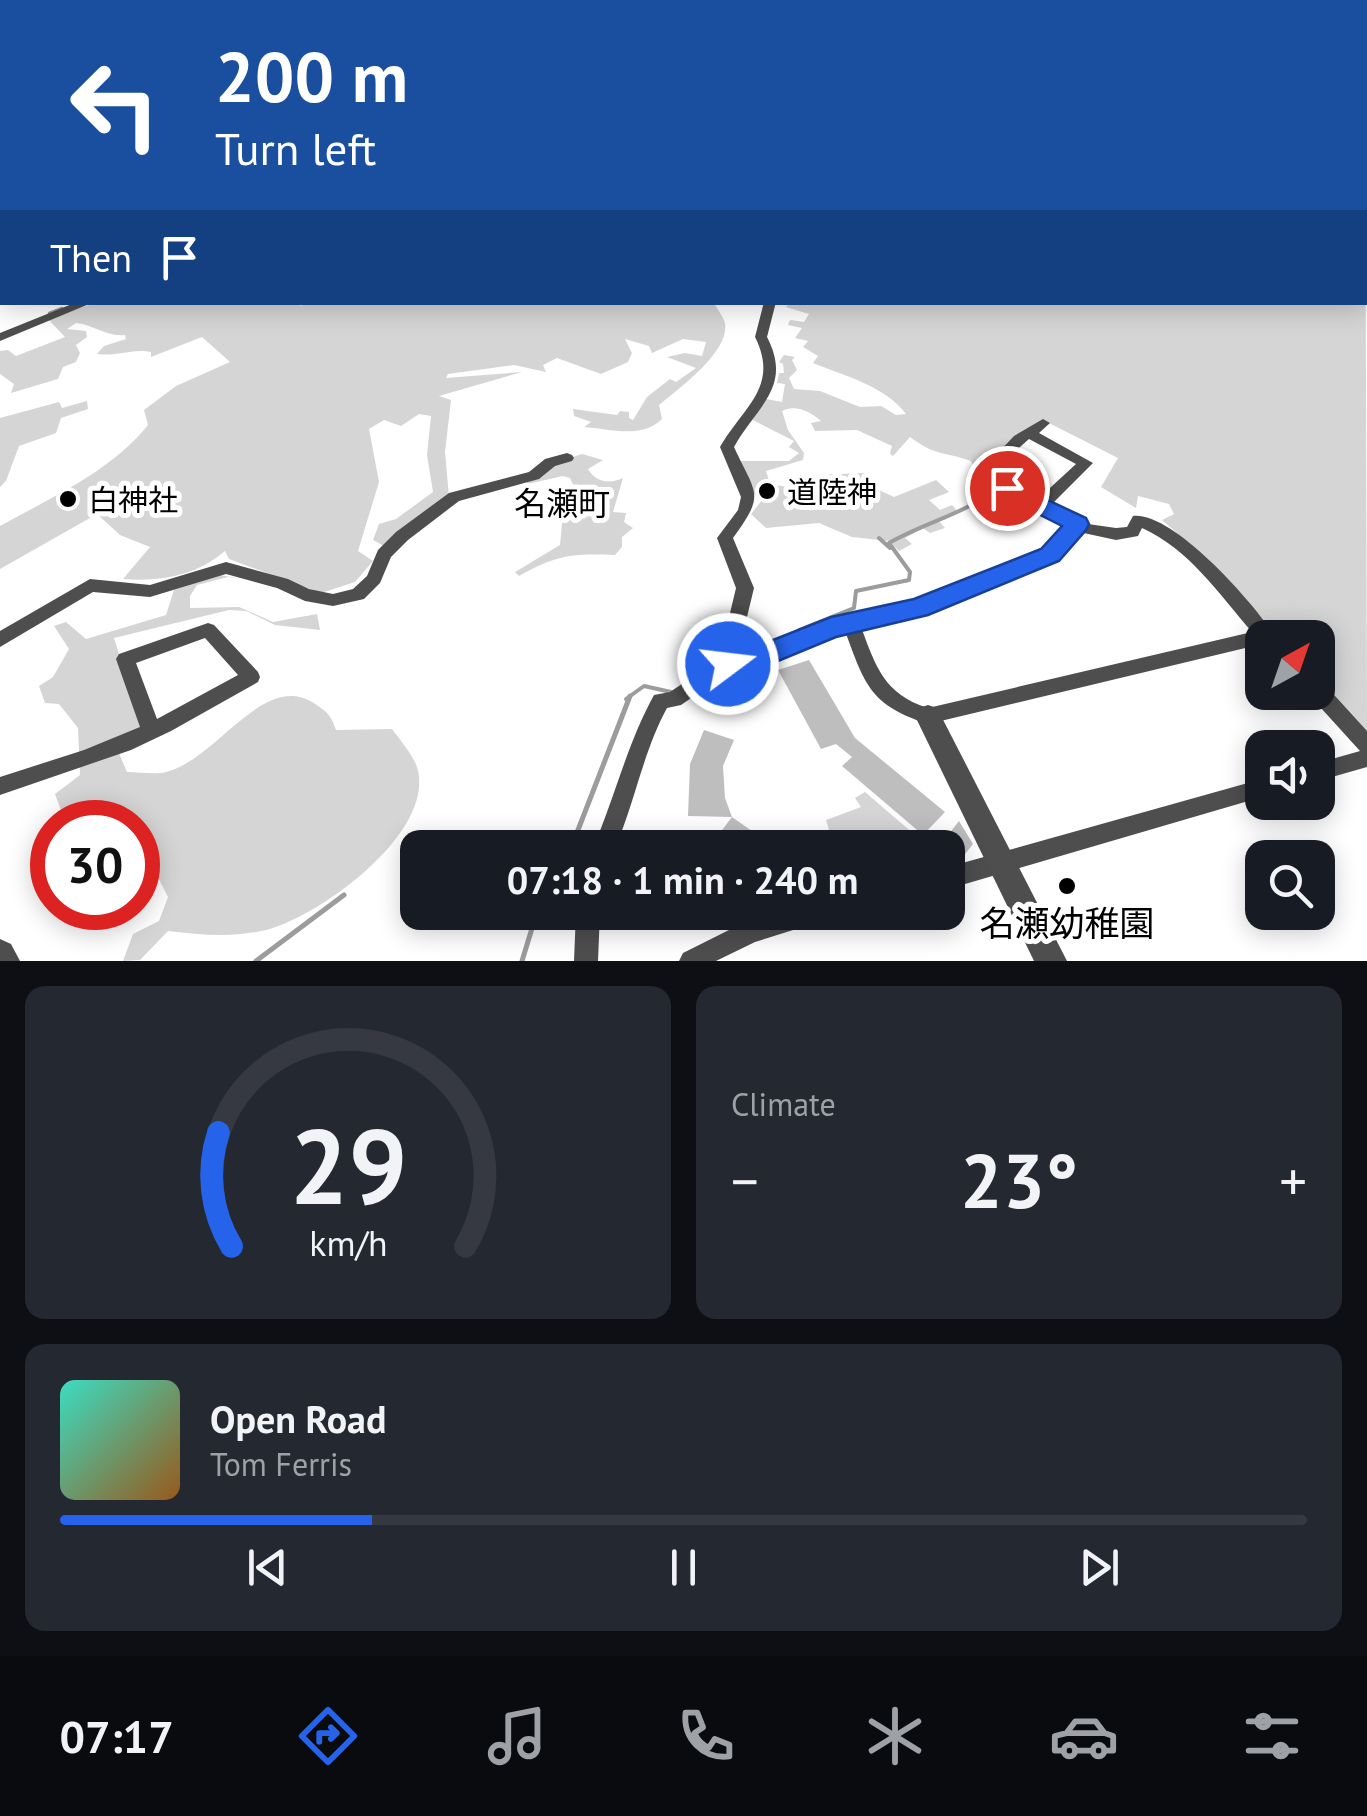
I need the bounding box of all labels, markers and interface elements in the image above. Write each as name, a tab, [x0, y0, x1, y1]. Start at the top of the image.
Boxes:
text: 200 m	[215, 31, 408, 121]
icon: left	[50, 40, 180, 170]
text: Turn left	[215, 119, 376, 177]
icon: arrive	[152, 230, 207, 285]
text: Then	[50, 233, 132, 282]
pin	[965, 446, 1050, 531]
icon: arrive	[980, 461, 1035, 516]
place label: 道陸神	[787, 472, 877, 511]
place label: 白神社	[88, 480, 178, 519]
marker: 道陸神	[756, 480, 778, 502]
district label: 名瀬町	[514, 482, 610, 524]
marker: 白神社	[57, 488, 79, 510]
position arrow	[676, 612, 780, 716]
north arrow	[1245, 620, 1335, 710]
map controls	[1245, 620, 1335, 930]
button: sound	[1245, 730, 1335, 820]
speed limit sign: 30	[30, 800, 160, 930]
button: search	[1245, 840, 1335, 930]
text: 07:18 · 1 min · 240 m	[507, 855, 858, 904]
marker: 名瀬幼稚園	[1056, 875, 1078, 897]
place label: 名瀬幼稚園	[979, 900, 1155, 946]
text: Climate	[731, 1083, 836, 1125]
text: 29	[289, 1098, 407, 1233]
text: 23°	[960, 1132, 1078, 1229]
text: −	[731, 1145, 759, 1216]
text: +	[1279, 1145, 1307, 1216]
text: km/h	[309, 1220, 387, 1266]
text: Open Road	[210, 1394, 386, 1443]
text: Tom Ferris	[210, 1443, 352, 1485]
icon: previous	[240, 1540, 295, 1595]
icon: pause	[656, 1540, 711, 1595]
icon: next	[1072, 1540, 1127, 1595]
icon: directions	[293, 1701, 363, 1771]
icon: music	[482, 1701, 552, 1771]
icon: phone	[671, 1701, 741, 1771]
icon: climate	[860, 1701, 930, 1771]
icon: car	[1049, 1701, 1119, 1771]
icon: filters	[1237, 1701, 1307, 1771]
text: 07:17	[59, 1707, 174, 1765]

